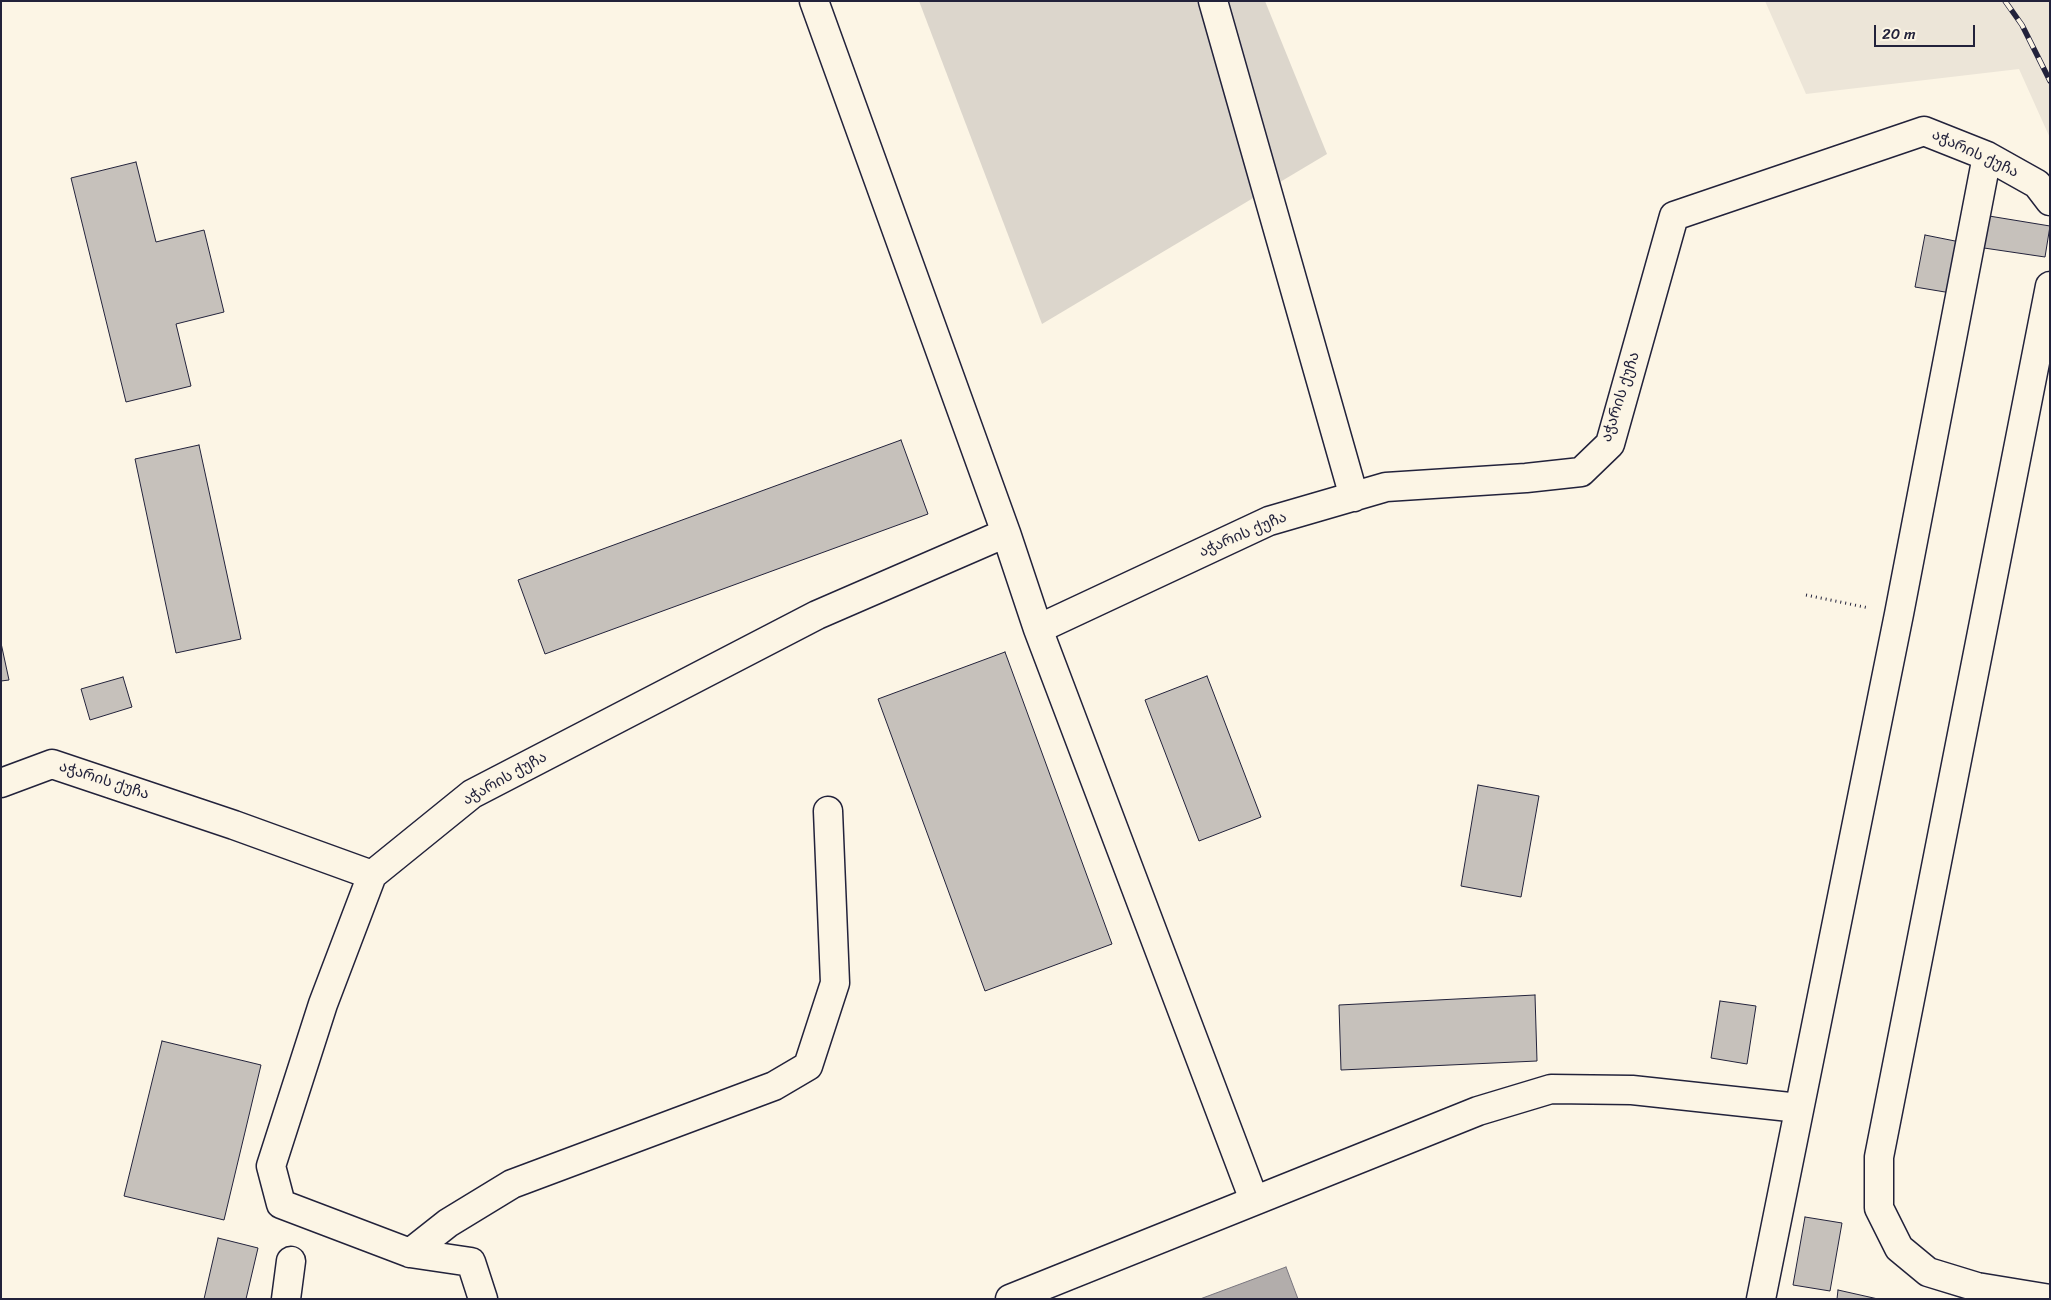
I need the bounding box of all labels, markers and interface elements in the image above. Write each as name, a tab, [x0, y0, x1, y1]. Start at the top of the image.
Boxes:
scale bar	[1876, 15, 1977, 47]
text: 20 m	[1882, 21, 1916, 47]
street label: აჭარის ქუჩა	[1929, 126, 2021, 182]
street label: აჭარის ქუჩა	[1598, 350, 1644, 444]
street label: აჭარის ქუჩა	[1196, 508, 1290, 562]
street label: აჭარის ქუჩა	[460, 748, 550, 810]
street label: აჭარის ქუჩა	[57, 758, 151, 804]

